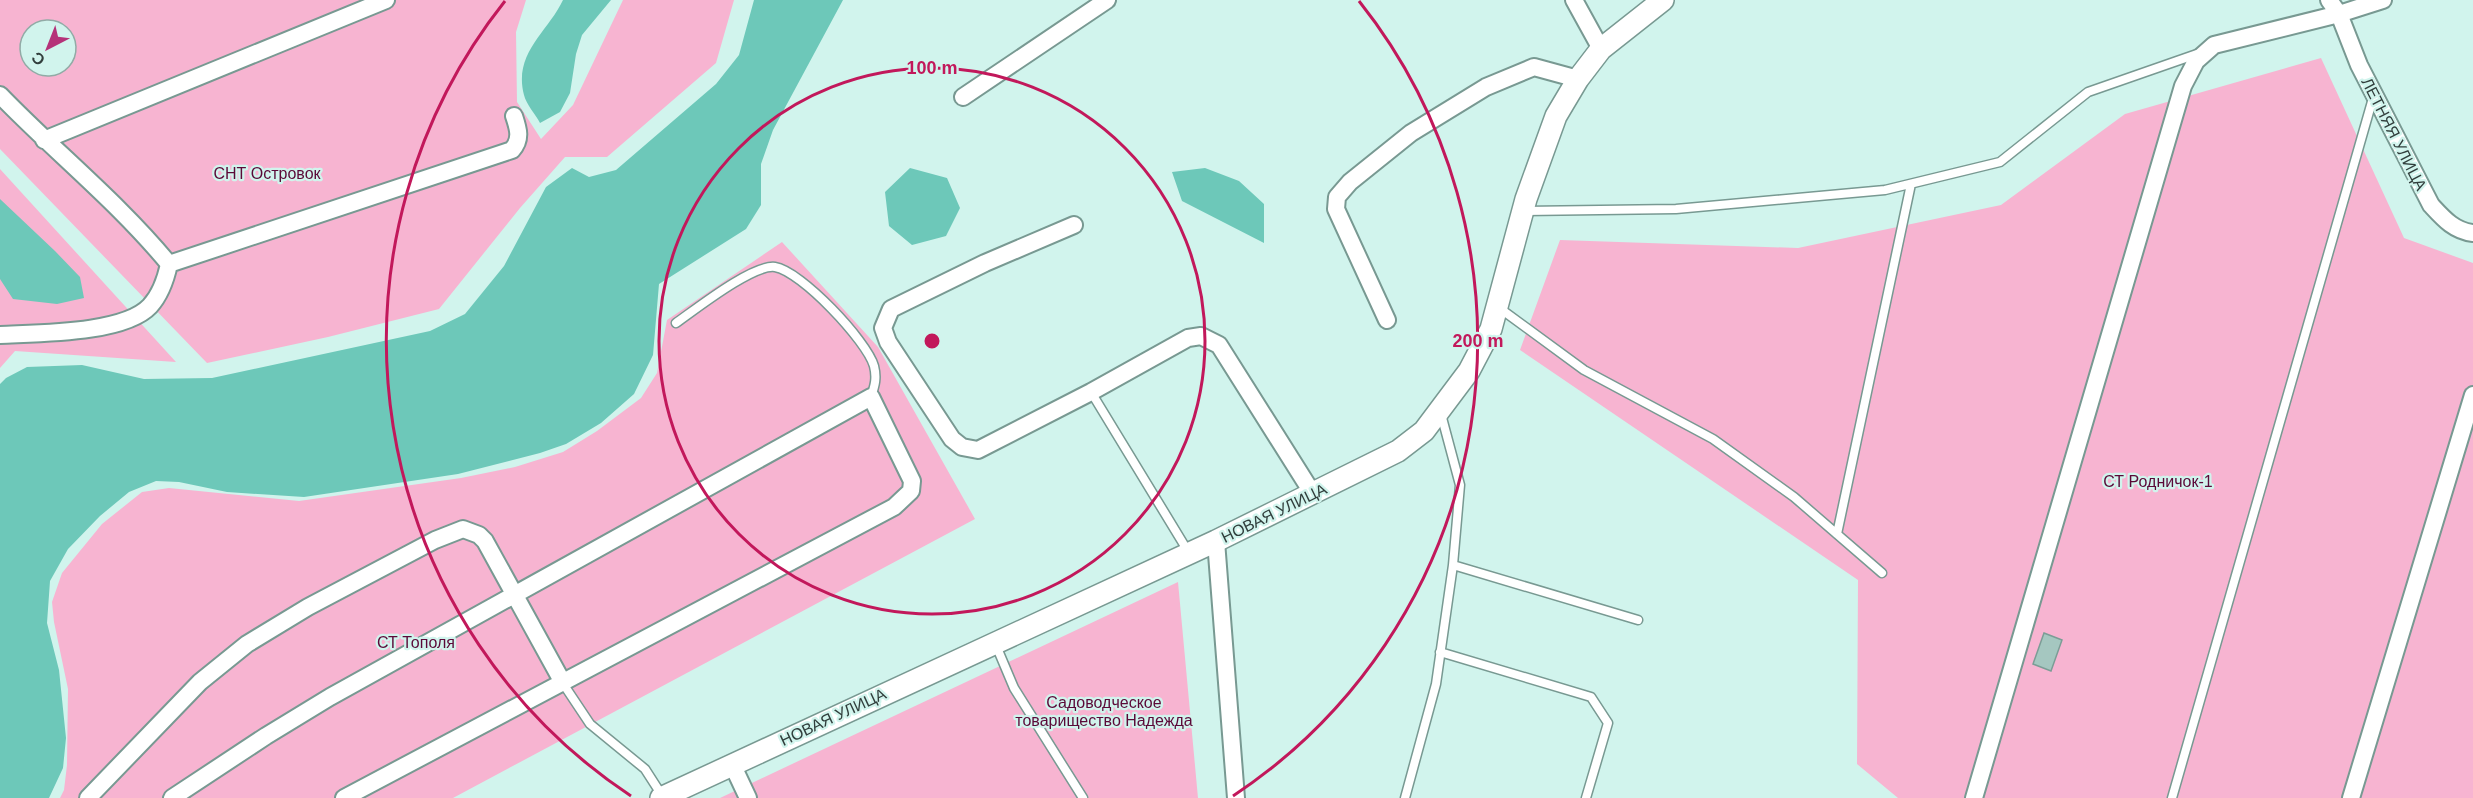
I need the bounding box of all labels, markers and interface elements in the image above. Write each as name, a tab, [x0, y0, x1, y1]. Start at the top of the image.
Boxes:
north arrow	[18, 18, 78, 78]
text: С	[28, 48, 48, 69]
text: 100 m	[906, 58, 958, 78]
street label: ЛЕТНЯЯ УЛИЦА	[2358, 75, 2430, 193]
park label: СНТ Островок	[213, 165, 322, 182]
centre of rings	[922, 331, 942, 351]
text: 200 m	[1452, 331, 1504, 351]
park label: СТ Родничок-1	[2103, 473, 2213, 490]
street label: НОВАЯ УЛИЦА	[1219, 480, 1330, 546]
park label: СТ Тополя	[377, 634, 455, 651]
street label: НОВАЯ УЛИЦА	[777, 685, 889, 749]
park label: Садоводческое товарищество Надежда	[1015, 694, 1193, 729]

